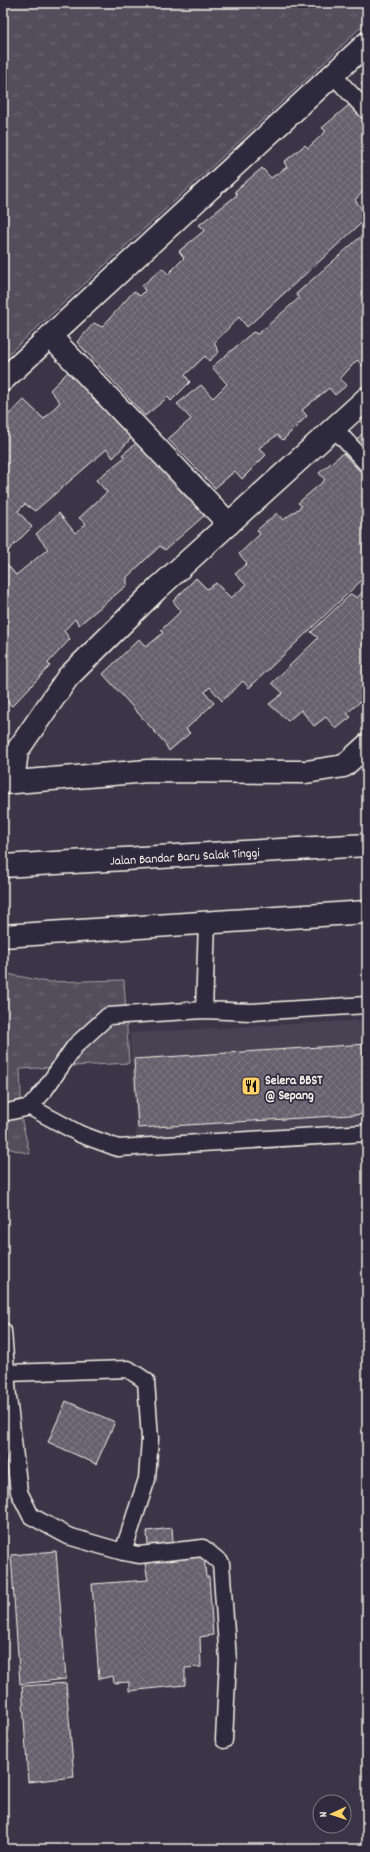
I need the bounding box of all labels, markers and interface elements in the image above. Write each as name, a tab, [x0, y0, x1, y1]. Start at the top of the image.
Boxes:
street label: Jalan Bandar Baru Salak Tinggi	[109, 844, 261, 872]
place label: Selera BBST @ Sepang	[265, 1072, 323, 1106]
restaurant icon: Selera BBST @ Sepang	[240, 1075, 262, 1097]
north arrow	[312, 1794, 352, 1834]
text: N	[316, 1811, 332, 1818]

